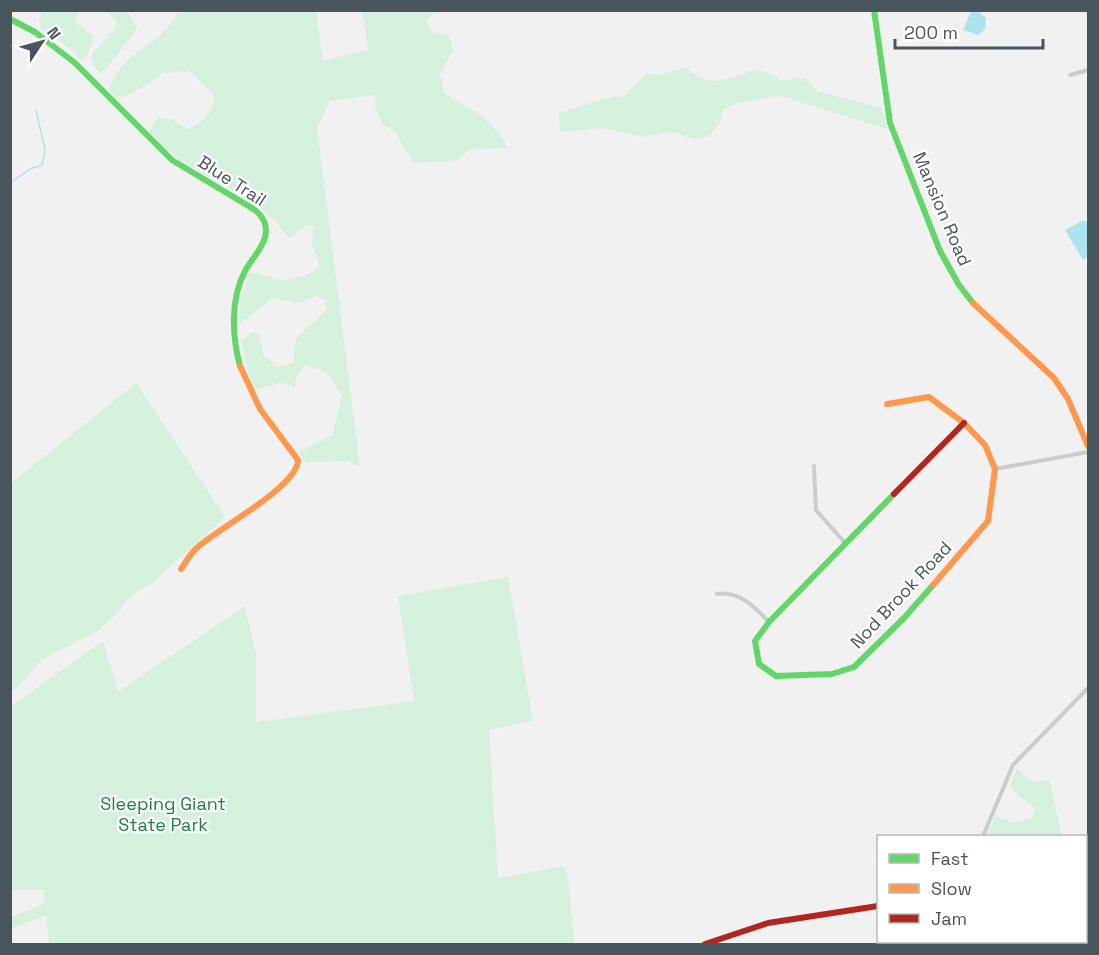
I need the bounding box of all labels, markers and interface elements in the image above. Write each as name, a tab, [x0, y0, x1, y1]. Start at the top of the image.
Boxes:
north arrow	[12, 12, 72, 72]
scale bar	[895, 12, 1044, 50]
text: 200 m	[904, 21, 958, 44]
text: N	[42, 23, 65, 44]
street label: Mansion Road	[908, 148, 977, 269]
street label: Blue Trail	[194, 150, 271, 211]
street label: Nod Brook Road	[845, 536, 956, 653]
park label: Sleeping Giant State Park	[100, 792, 226, 836]
legend	[877, 835, 1087, 943]
text: Fast	[931, 847, 968, 870]
text: Slow	[931, 877, 972, 900]
text: Jam	[931, 907, 967, 930]

